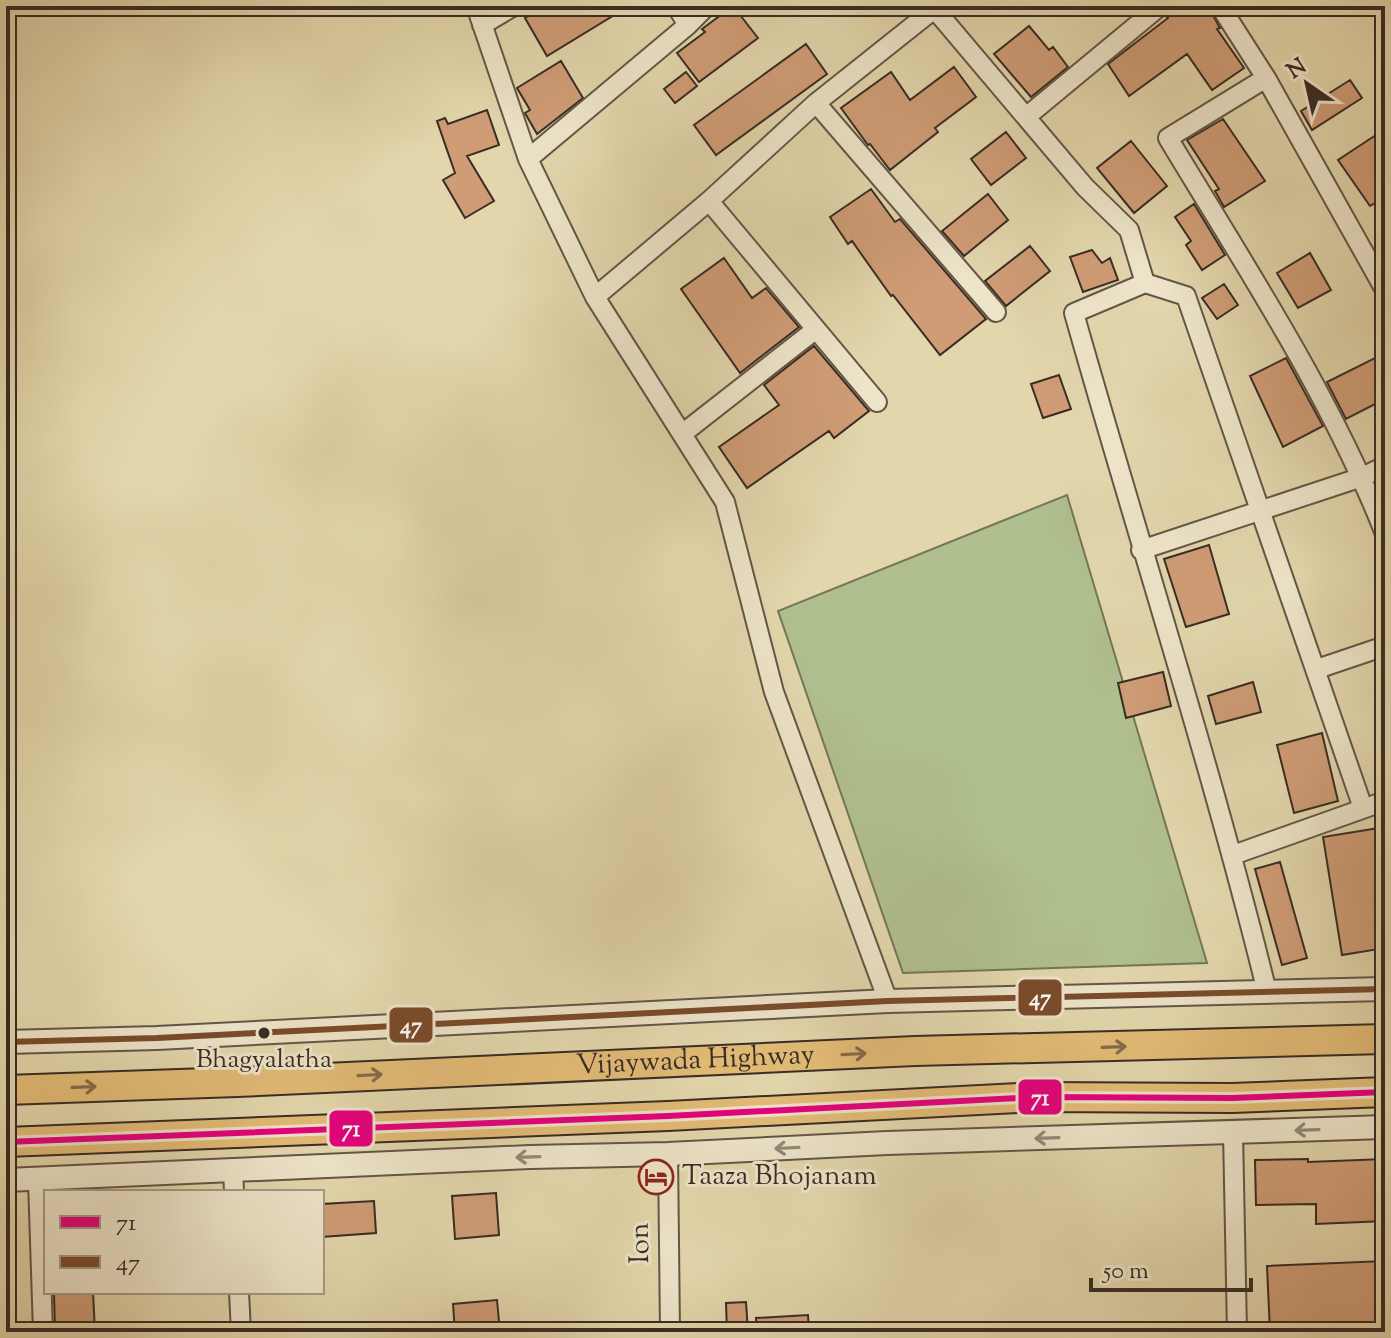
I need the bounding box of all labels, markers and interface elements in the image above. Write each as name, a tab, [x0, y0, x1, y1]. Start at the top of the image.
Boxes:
north arrow	[1267, 44, 1347, 124]
text: N	[1281, 51, 1314, 88]
line badge: 47	[1017, 978, 1063, 1017]
text: 47	[1028, 984, 1052, 1016]
line badge: 47	[388, 1006, 434, 1044]
text: 47	[399, 1012, 423, 1044]
marker: Bhagyalatha	[256, 1025, 272, 1041]
street label: Vijaywada Highway	[575, 1036, 815, 1086]
one-way arrow	[1100, 1039, 1127, 1054]
place label: Bhagyalatha	[196, 1042, 332, 1079]
one-way arrow	[840, 1046, 867, 1061]
one-way arrow	[356, 1068, 383, 1083]
line badge: 71	[1017, 1078, 1063, 1116]
one-way arrow	[70, 1079, 97, 1094]
text: 71	[1031, 1084, 1050, 1116]
line badge: 71	[328, 1109, 374, 1148]
text: 71	[342, 1115, 361, 1147]
one-way arrow	[1294, 1122, 1321, 1137]
one-way arrow	[1034, 1130, 1061, 1146]
one-way arrow	[774, 1141, 801, 1156]
one-way arrow	[515, 1149, 542, 1164]
place label: Taaza Bhojanam	[682, 1157, 877, 1197]
hotel icon: Taaza Bhojanam	[637, 1158, 675, 1196]
legend	[44, 1190, 324, 1294]
text: 71	[116, 1207, 136, 1241]
street label: Ion	[621, 1222, 661, 1264]
scale bar	[1091, 1242, 1251, 1292]
text: 47	[116, 1247, 140, 1281]
text: 50 m	[1101, 1255, 1149, 1289]

